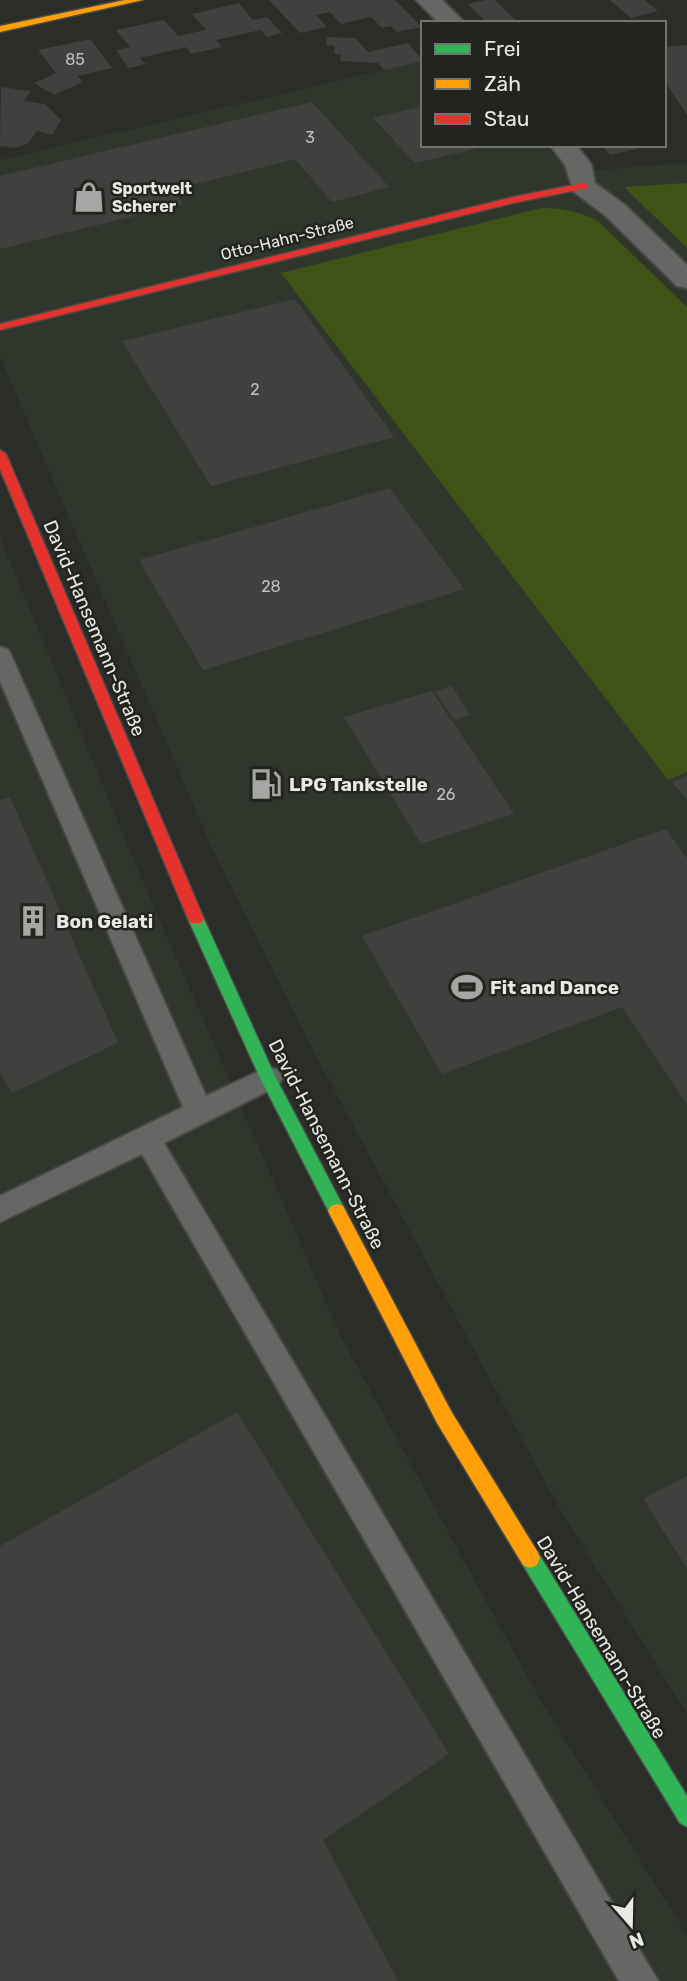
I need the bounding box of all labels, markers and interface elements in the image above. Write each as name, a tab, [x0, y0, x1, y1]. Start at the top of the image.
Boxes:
legend	[421, 21, 666, 147]
text: Frei	[484, 36, 521, 61]
house number: 85	[65, 50, 85, 69]
text: Zäh	[484, 71, 521, 96]
text: Stau	[484, 106, 530, 131]
house number: 3	[305, 128, 315, 147]
place label: Sportwelt Scherer	[112, 179, 192, 216]
shop icon: Sportwelt Scherer	[72, 180, 106, 214]
street label: Otto-Hahn-Straße	[219, 213, 356, 264]
house number: 2	[250, 380, 260, 399]
street label: David-Hansemann-Straße	[38, 517, 151, 740]
house number: 28	[261, 577, 281, 596]
fuel station icon: LPG Tankstelle	[249, 767, 283, 801]
place label: LPG Tankstelle	[289, 773, 428, 796]
house number: 26	[436, 785, 456, 804]
building icon: Bon Gelati	[16, 904, 50, 938]
place label: Bon Gelati	[56, 910, 153, 933]
sports icon: Fit and Dance	[450, 970, 484, 1004]
place label: Fit and Dance	[490, 976, 619, 999]
street label: David-Hansemann-Straße	[263, 1035, 390, 1253]
street label: David-Hansemann-Straße	[532, 1532, 671, 1743]
north arrow	[596, 1890, 666, 1960]
text: N	[626, 1927, 647, 1954]

